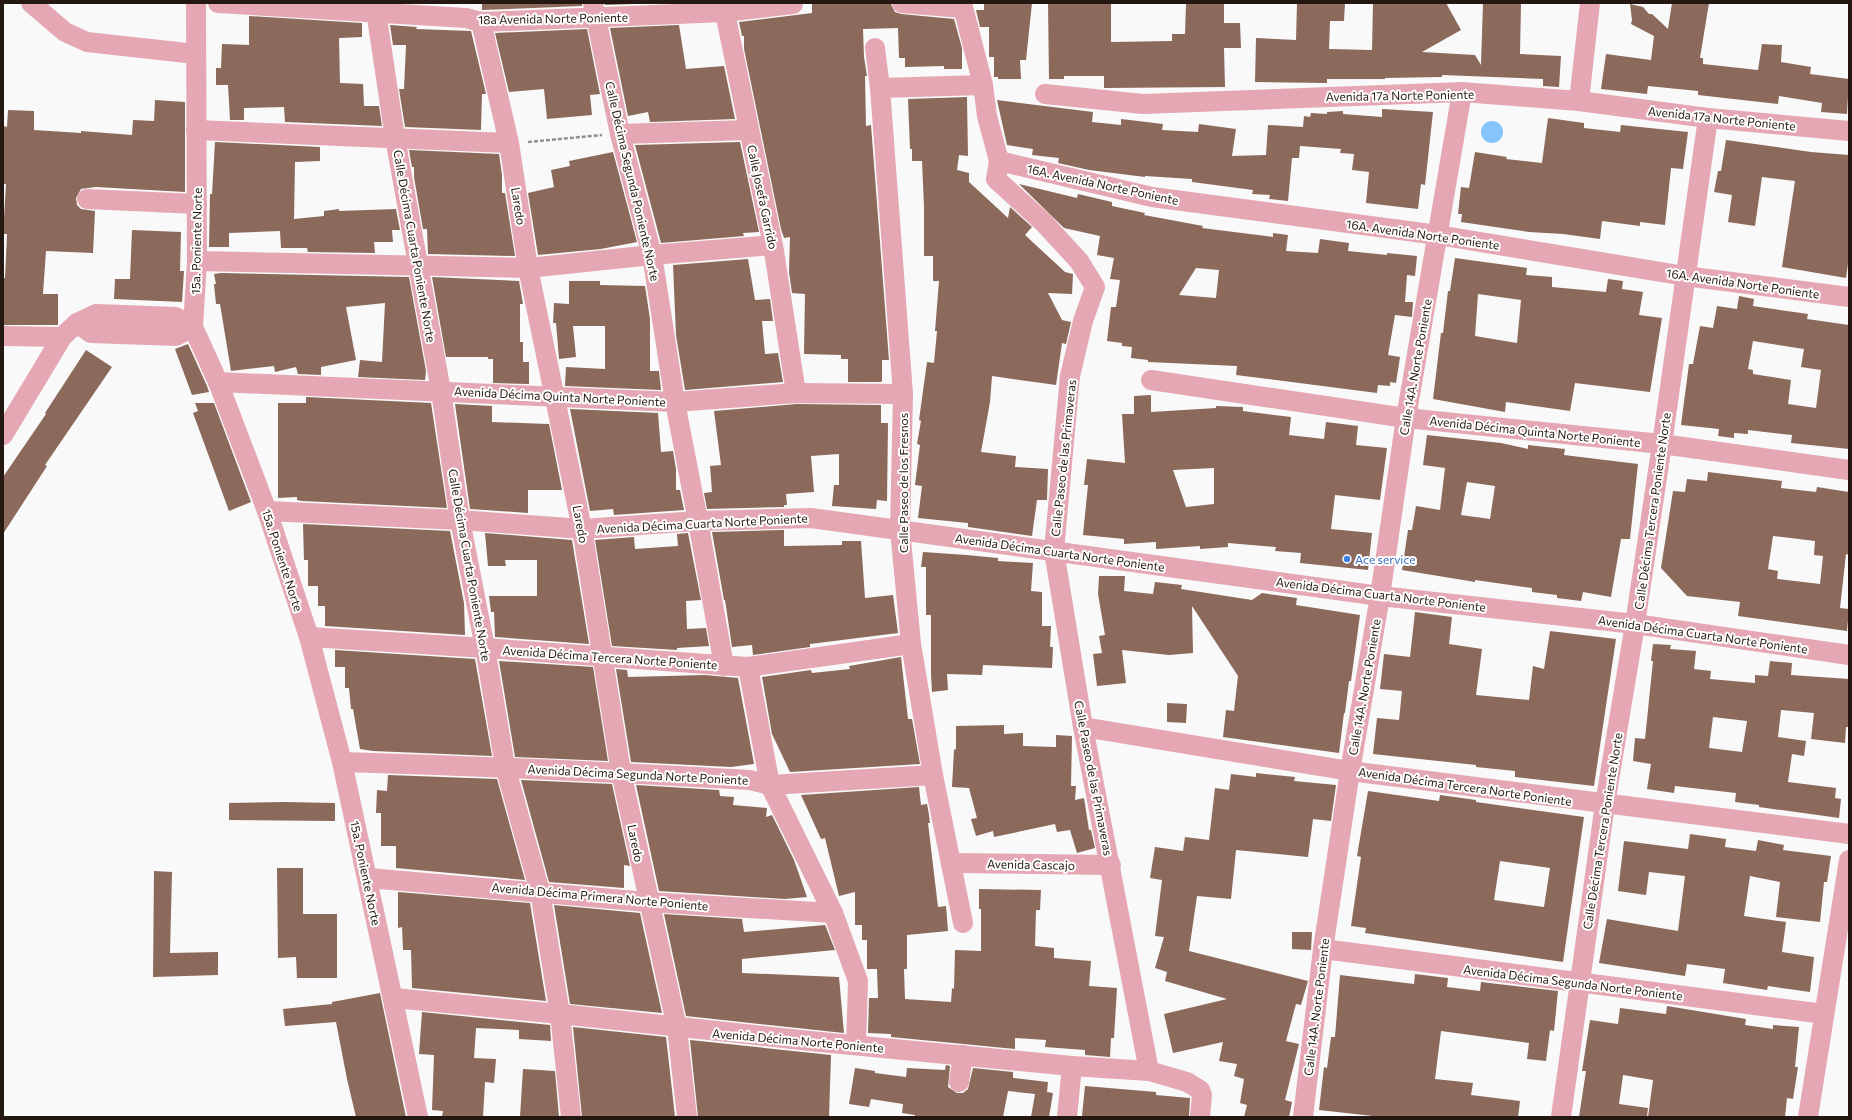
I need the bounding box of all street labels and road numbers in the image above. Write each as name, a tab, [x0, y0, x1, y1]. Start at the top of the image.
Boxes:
street label: 18a Avenida Norte Poniente	[478, 10, 628, 26]
street label: Calle Décima Segunda Poniente Norte	[603, 80, 663, 282]
street label: Avenida 17a Norte Poniente	[1326, 87, 1474, 103]
street label: Avenida 17a Norte Poniente	[1647, 103, 1797, 133]
street label: Calle Josefa Garrido	[744, 143, 781, 251]
street label: Calle Décima Cuarta Poniente Norte	[391, 149, 439, 343]
street label: 16A. Avenida Norte Poniente	[1026, 161, 1180, 207]
street label: Laredo	[509, 186, 529, 226]
street label: 15a. Poniente Norte	[188, 188, 204, 294]
street label: 16A. Avenida Norte Poniente	[1346, 216, 1500, 252]
street label: 16A. Avenida Norte Poniente	[1666, 265, 1820, 301]
street label: Calle 14A. Norte Poniente	[1396, 298, 1434, 436]
street label: Calle Paseo de las Primaveras	[1048, 379, 1078, 537]
street label: Avenida Décima Quinta Norte Poniente	[454, 383, 666, 409]
street label: Calle Décima Tercera Poniente Norte	[1631, 412, 1673, 610]
street label: Calle Paseo de los Fresnos	[896, 413, 910, 553]
street label: Avenida Décima Quinta Norte Poniente	[1429, 413, 1641, 449]
street label: Calle Décima Cuarta Poniente Norte	[446, 468, 494, 662]
street label: Laredo	[570, 504, 592, 544]
street label: 15a. Poniente Norte	[260, 507, 306, 613]
street label: Avenida Décima Cuarta Norte Poniente	[596, 510, 808, 536]
street label: Avenida Décima Cuarta Norte Poniente	[954, 530, 1166, 574]
street label: Avenida Décima Cuarta Norte Poniente	[1275, 574, 1487, 614]
street label: Avenida Décima Cuarta Norte Poniente	[1597, 612, 1809, 656]
street label: Calle 14A. Norte Poniente	[1345, 618, 1383, 756]
street label: Avenida Décima Tercera Norte Poniente	[502, 643, 718, 671]
street label: Calle Paseo de las Primaveras	[1072, 699, 1116, 857]
street label: Calle Décima Tercera Poniente Norte	[1580, 732, 1624, 930]
street label: Avenida Décima Segunda Norte Poniente	[527, 761, 749, 787]
street label: Avenida Décima Tercera Norte Poniente	[1357, 764, 1573, 808]
street label: 15a. Poniente Norte	[348, 819, 384, 927]
street label: Laredo	[625, 823, 647, 863]
street label: Avenida Cascajo	[987, 856, 1075, 872]
street label: Avenida Décima Primera Norte Poniente	[491, 880, 709, 912]
street label: Calle 14A. Norte Poniente	[1301, 938, 1331, 1076]
street label: Avenida Décima Segunda Norte Poniente	[1462, 962, 1684, 1002]
street label: Avenida Décima Norte Poniente	[712, 1026, 884, 1054]

